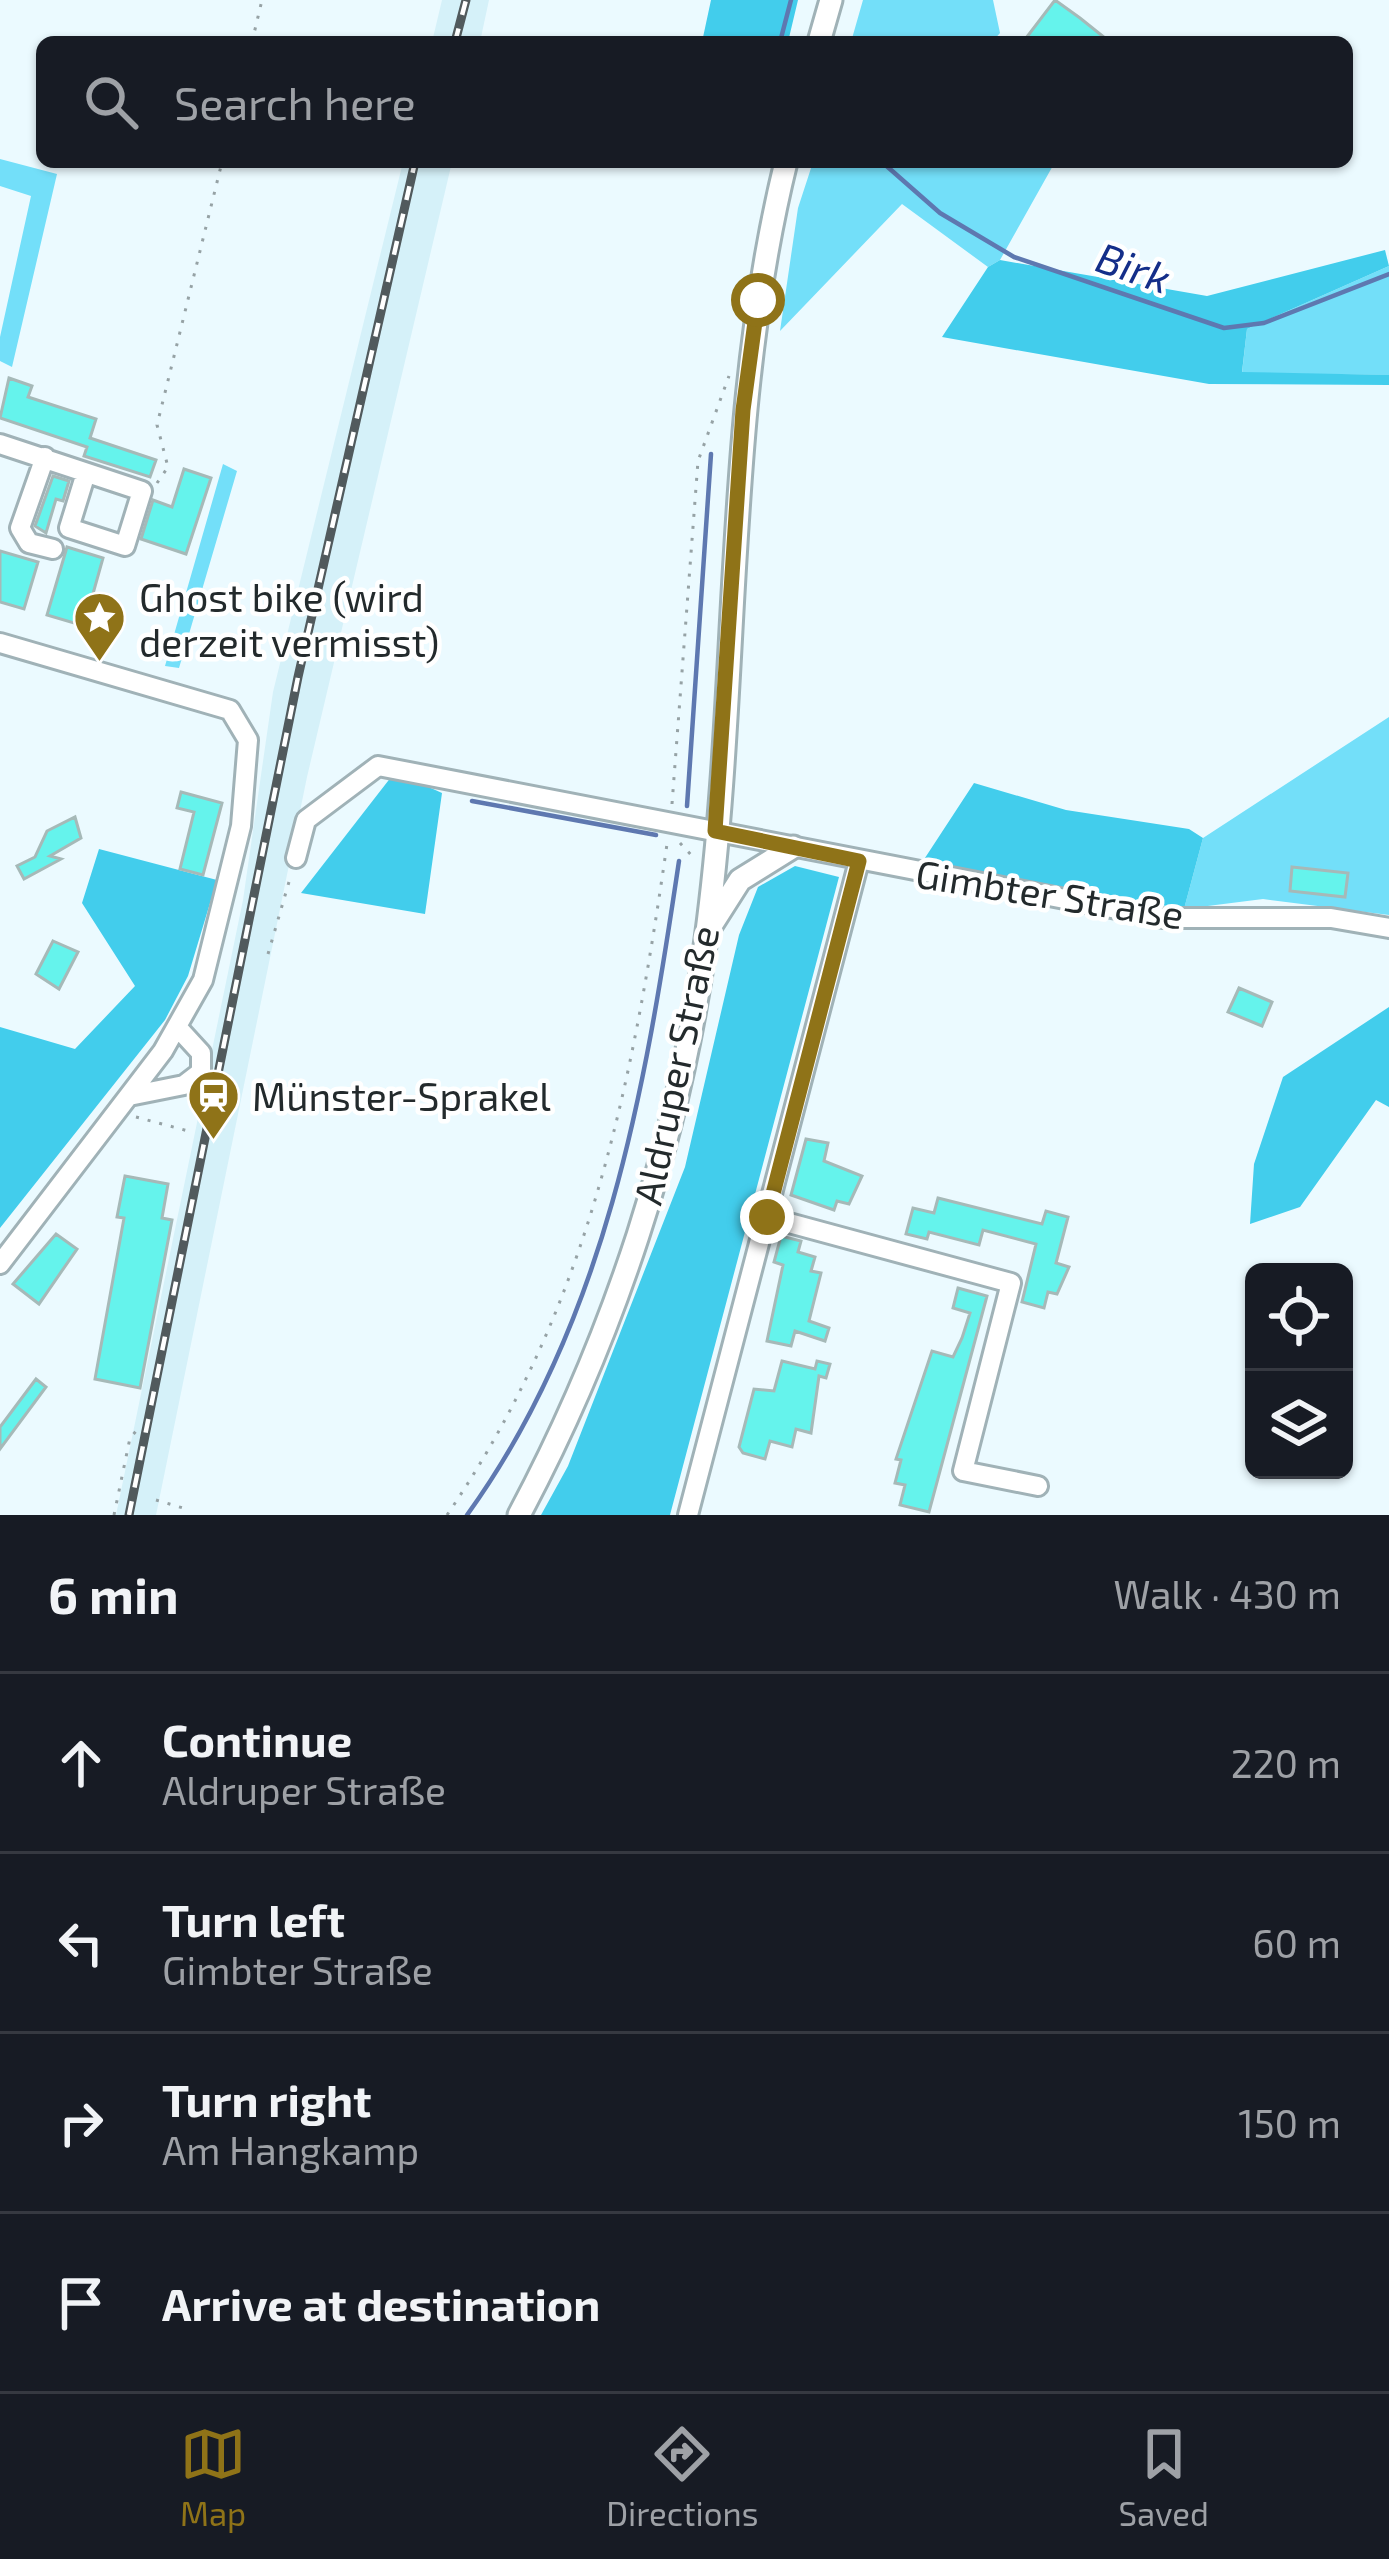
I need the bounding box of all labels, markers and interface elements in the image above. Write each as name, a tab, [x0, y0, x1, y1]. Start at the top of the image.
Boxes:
search box	[36, 36, 1353, 168]
icon: search	[78, 69, 144, 135]
text: Search here	[174, 75, 416, 129]
water label: Birk	[1090, 230, 1178, 302]
route start	[731, 273, 785, 327]
place label: Ghost bike (wird derzeit vermisst)	[139, 573, 439, 665]
place icon: Ghost bike (wird derzeit vermisst)	[72, 590, 128, 664]
street label: Gimbter Straße	[913, 849, 1187, 937]
street label: Aldruper Straße	[622, 921, 728, 1209]
station icon: Münster-Sprakel	[185, 1067, 241, 1141]
place label: Münster-Sprakel	[252, 1072, 551, 1119]
route end	[740, 1190, 794, 1244]
map controls	[1245, 1263, 1353, 1479]
button: locate	[1245, 1263, 1353, 1371]
button: layers	[1245, 1371, 1353, 1479]
text: 6 min	[48, 1563, 179, 1624]
text: Walk · 430 m	[1113, 1570, 1341, 1617]
text: Continue	[162, 1712, 352, 1766]
icon: ahead	[48, 1730, 114, 1796]
text: 220 m	[1231, 1739, 1341, 1786]
text: Aldruper Straße	[162, 1766, 446, 1813]
text: Turn left	[162, 1892, 345, 1946]
icon: left	[48, 1910, 114, 1976]
text: 60 m	[1252, 1919, 1341, 1966]
text: Gimbter Straße	[162, 1946, 433, 1993]
text: Turn right	[162, 2072, 371, 2126]
icon: right	[48, 2090, 114, 2156]
text: 150 m	[1238, 2099, 1341, 2146]
text: Am Hangkamp	[162, 2126, 419, 2173]
icon: arrive	[48, 2270, 114, 2336]
text: Arrive at destination	[162, 2276, 600, 2330]
tab: Map	[180, 2421, 246, 2533]
tab: Directions	[606, 2421, 758, 2533]
tab: Saved	[1118, 2421, 1209, 2533]

